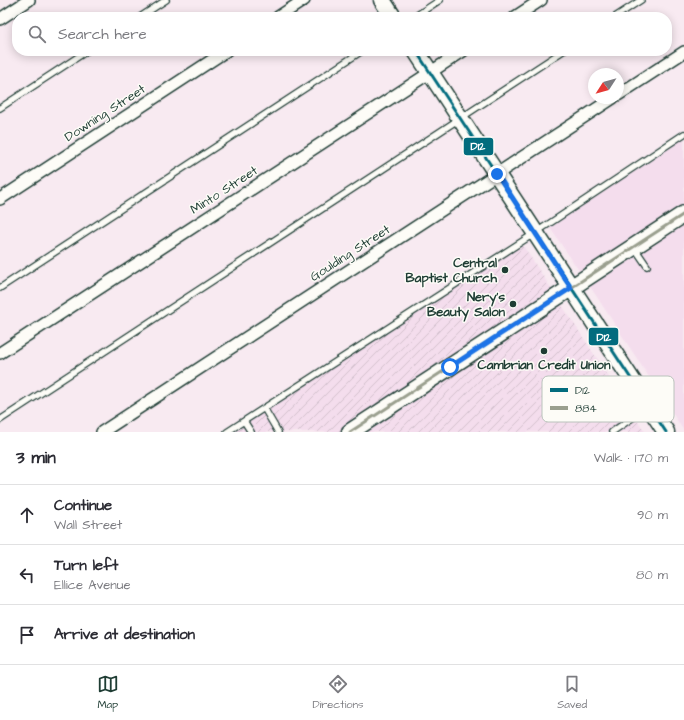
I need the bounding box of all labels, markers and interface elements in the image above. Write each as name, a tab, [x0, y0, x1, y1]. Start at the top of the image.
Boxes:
search box	[12, 12, 672, 56]
icon: search	[26, 23, 48, 45]
text: Search here	[58, 24, 147, 45]
north arrow	[588, 68, 624, 104]
street label: Downing Street	[61, 80, 150, 147]
line badge: D12	[463, 137, 494, 156]
text: D12	[471, 139, 486, 154]
street label: Minto Street	[187, 161, 262, 219]
route end	[488, 165, 506, 183]
street label: Goulding Street	[306, 220, 395, 286]
place label: Central Baptist Church	[406, 254, 498, 288]
marker: Central Baptist Church	[500, 265, 510, 275]
place label: Nery's Beauty Salon	[427, 288, 505, 322]
marker: Nery's Beauty Salon	[508, 299, 518, 309]
line badge: D12	[588, 327, 619, 346]
text: D12	[597, 330, 612, 345]
marker: Cambrian Credit Union	[539, 346, 549, 356]
place label: Cambrian Credit Union	[478, 356, 611, 374]
route start	[441, 358, 459, 376]
legend	[542, 376, 674, 422]
text: D12	[575, 383, 591, 398]
text: 884	[575, 401, 597, 416]
text: 3 min	[16, 446, 56, 470]
text: Walk · 170 m	[594, 449, 668, 467]
text: Continue	[54, 495, 112, 516]
icon: ahead	[16, 504, 38, 526]
text: 90 m	[637, 506, 668, 524]
text: Wall Street	[54, 516, 122, 534]
text: Turn left	[54, 555, 118, 576]
icon: left	[16, 564, 38, 586]
text: 80 m	[636, 566, 668, 584]
text: Ellice Avenue	[54, 576, 130, 594]
icon: arrive	[16, 624, 38, 646]
text: Arrive at destination	[54, 624, 195, 645]
tab: Map	[97, 673, 119, 712]
tab: Directions	[312, 673, 364, 712]
tab: Saved	[557, 673, 587, 712]

